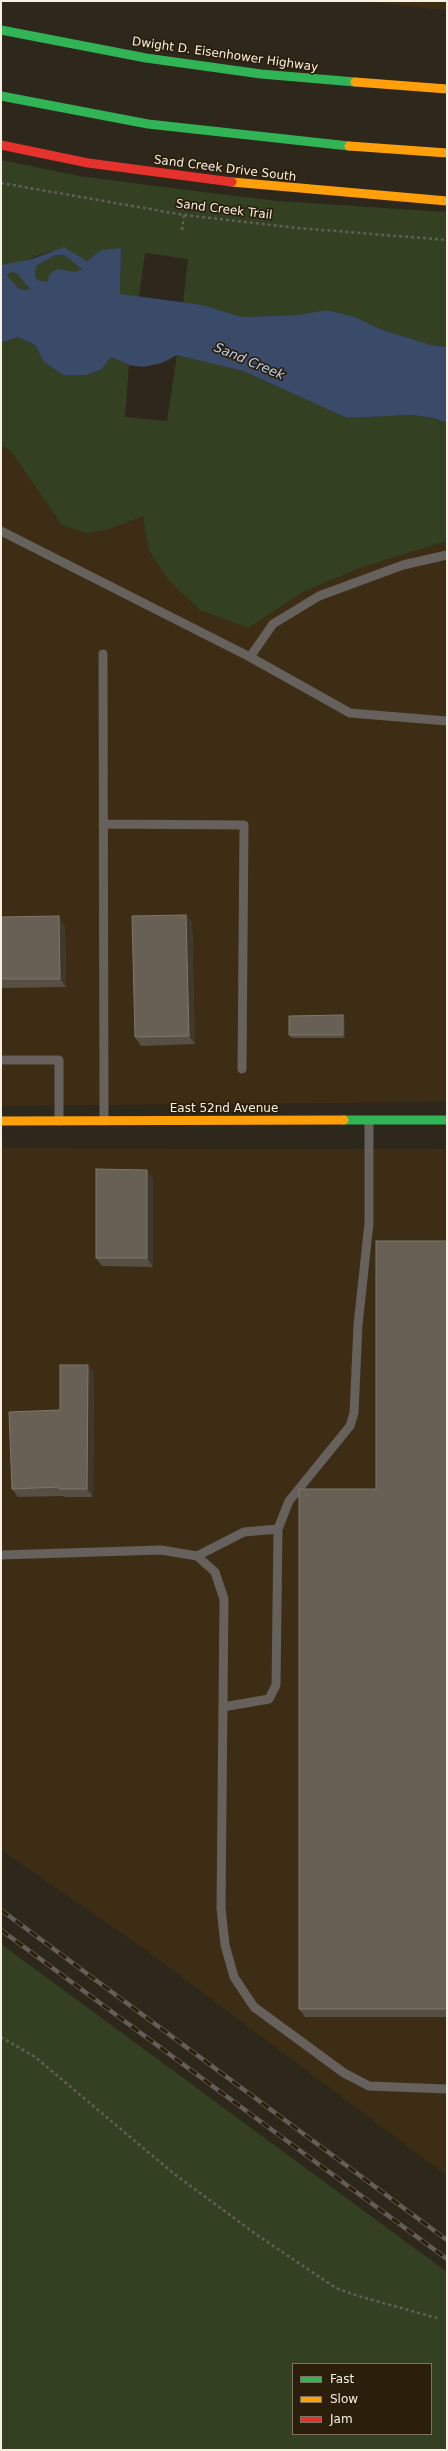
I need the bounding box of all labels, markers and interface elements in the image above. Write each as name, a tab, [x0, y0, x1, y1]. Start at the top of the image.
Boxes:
street label: Dwight D. Eisenhower Highway	[131, 35, 319, 75]
street label: Sand Creek Drive South	[153, 153, 297, 185]
street label: Sand Creek Trail	[175, 197, 273, 223]
water label: Sand Creek	[212, 340, 286, 384]
street label: East 52nd Avenue	[170, 1102, 278, 1116]
legend	[292, 2363, 432, 2435]
text: Fast	[330, 2372, 354, 2386]
text: Slow	[330, 2392, 358, 2406]
text: Jam	[330, 2412, 353, 2426]

